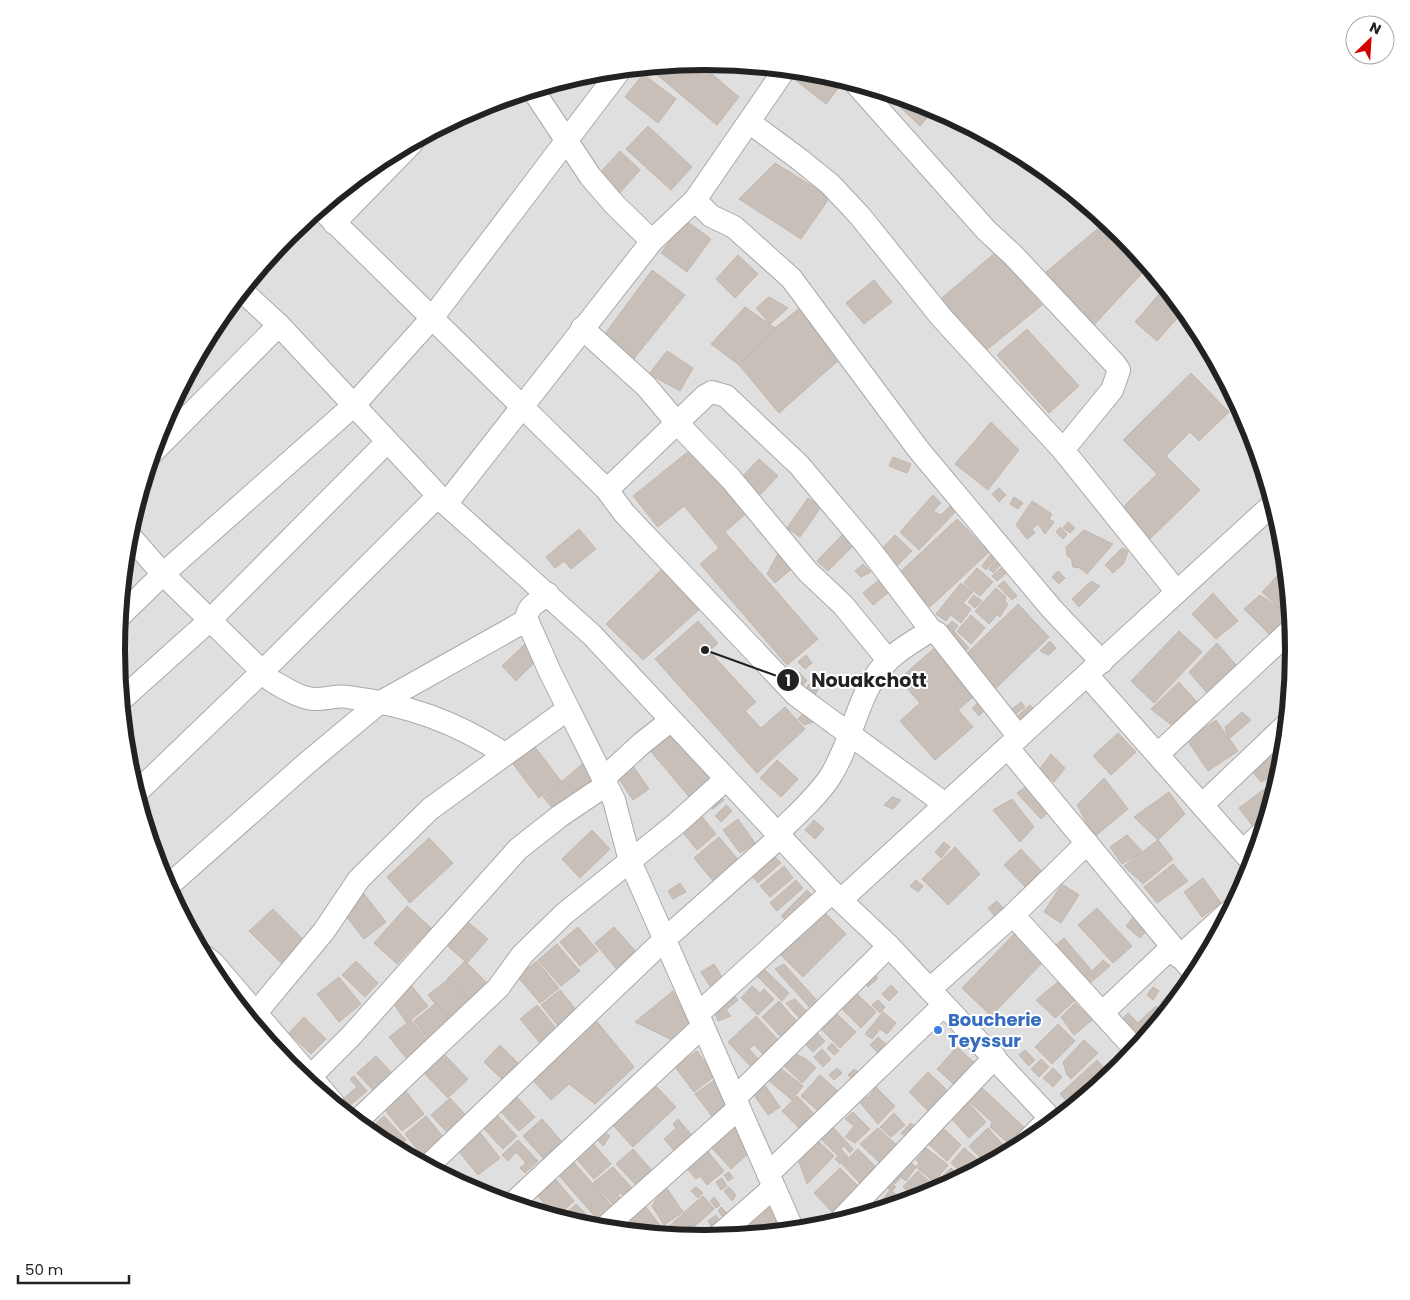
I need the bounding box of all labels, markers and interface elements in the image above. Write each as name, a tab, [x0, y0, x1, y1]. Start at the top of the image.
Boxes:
north arrow	[1345, 15, 1395, 65]
text: N	[1366, 17, 1384, 40]
callout: Nouakchott	[776, 663, 936, 697]
text: Nouakchott	[811, 667, 927, 694]
text: 1	[785, 670, 791, 691]
place label: Boucherie Teyssur	[948, 1007, 1042, 1053]
marker: Boucherie Teyssur	[932, 1024, 944, 1036]
scale bar	[18, 1252, 129, 1284]
text: 50 m	[25, 1259, 63, 1280]

